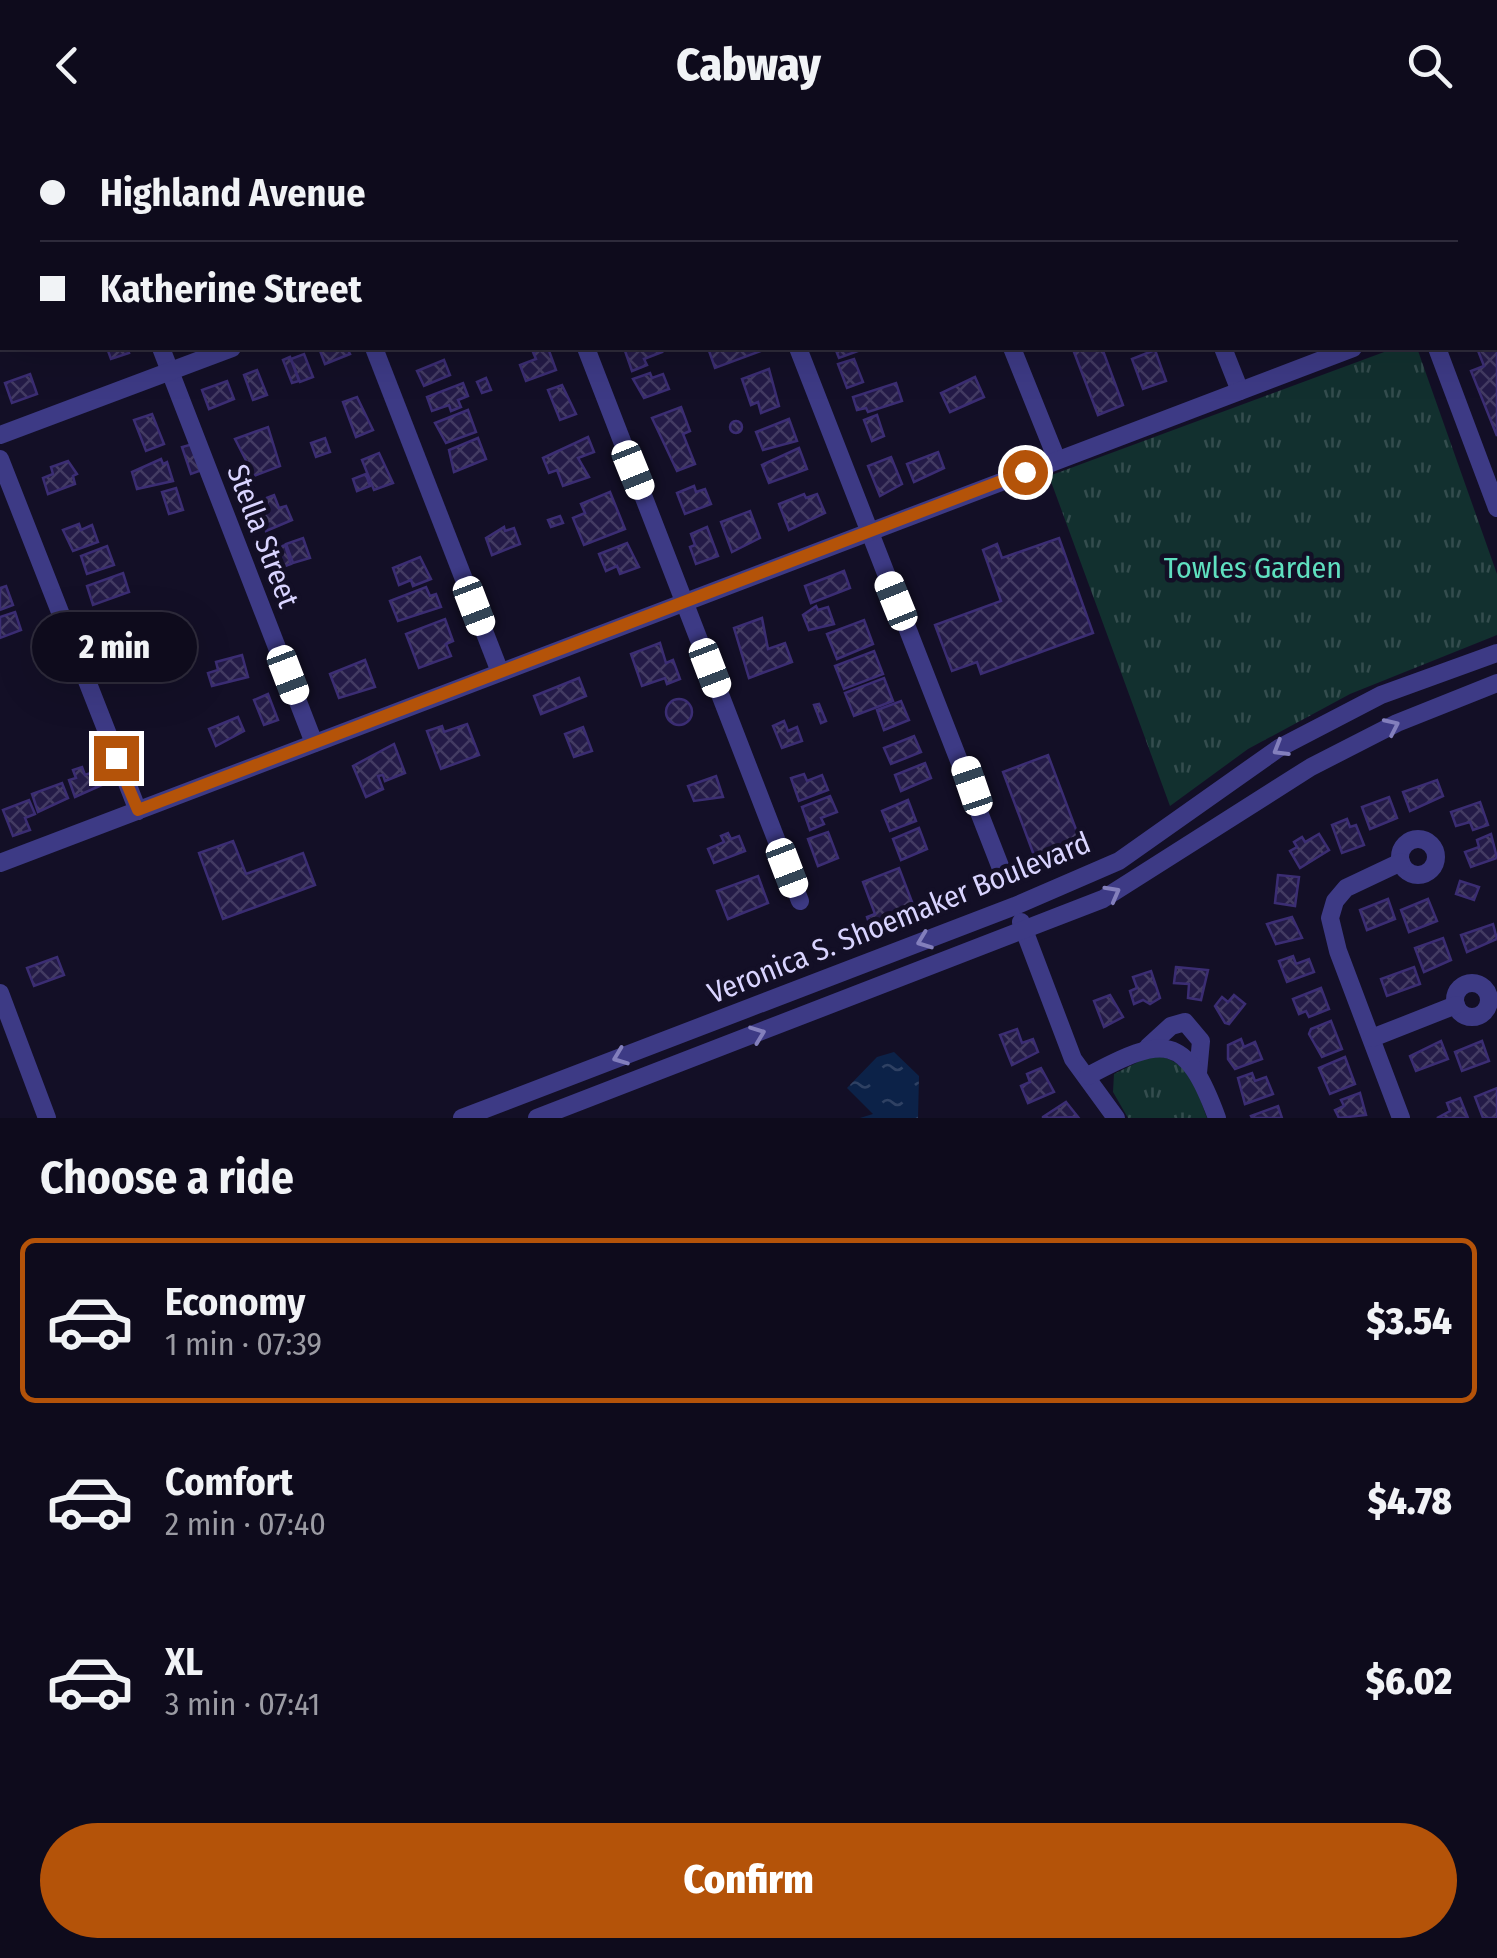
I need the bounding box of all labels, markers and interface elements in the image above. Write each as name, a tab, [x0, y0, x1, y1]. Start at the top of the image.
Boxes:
icon: back	[40, 38, 95, 93]
text: Cabway	[676, 38, 821, 92]
icon: search	[1402, 38, 1457, 93]
text: Highland Avenue	[100, 170, 365, 216]
text: Katherine Street	[100, 266, 362, 312]
car	[608, 437, 658, 503]
route start	[1003, 450, 1048, 495]
street label: Stella Street	[219, 459, 307, 613]
park label: Towles Garden	[1164, 550, 1342, 586]
car	[871, 568, 921, 634]
car	[449, 573, 499, 639]
callout: 2 min	[34, 613, 198, 683]
text: 2 min	[79, 628, 150, 666]
car	[685, 635, 735, 701]
car	[263, 642, 313, 708]
one-way arrow	[1382, 719, 1400, 739]
route end	[94, 736, 139, 781]
one-way arrow	[1273, 737, 1291, 756]
car	[948, 753, 996, 819]
street label: Veronica S. Shoemaker Boulevard	[702, 825, 1096, 1011]
car	[762, 835, 812, 901]
one-way arrow	[1103, 886, 1121, 906]
one-way arrow	[916, 929, 934, 949]
one-way arrow	[749, 1025, 766, 1045]
one-way arrow	[613, 1045, 630, 1066]
text: Choose a ride	[40, 1151, 294, 1205]
icon: car	[45, 1276, 135, 1366]
text: Economy	[165, 1279, 305, 1325]
text: $3.54	[1366, 1298, 1452, 1344]
text: 1 min · 07:39	[165, 1325, 322, 1363]
icon: car	[45, 1456, 135, 1546]
text: Comfort	[165, 1459, 293, 1505]
text: $4.78	[1368, 1478, 1452, 1524]
text: 2 min · 07:40	[165, 1505, 326, 1543]
icon: car	[45, 1636, 135, 1726]
text: XL	[165, 1639, 203, 1685]
text: $6.02	[1366, 1658, 1452, 1704]
text: 3 min · 07:41	[165, 1685, 320, 1723]
button: Confirm	[40, 1823, 1457, 1938]

